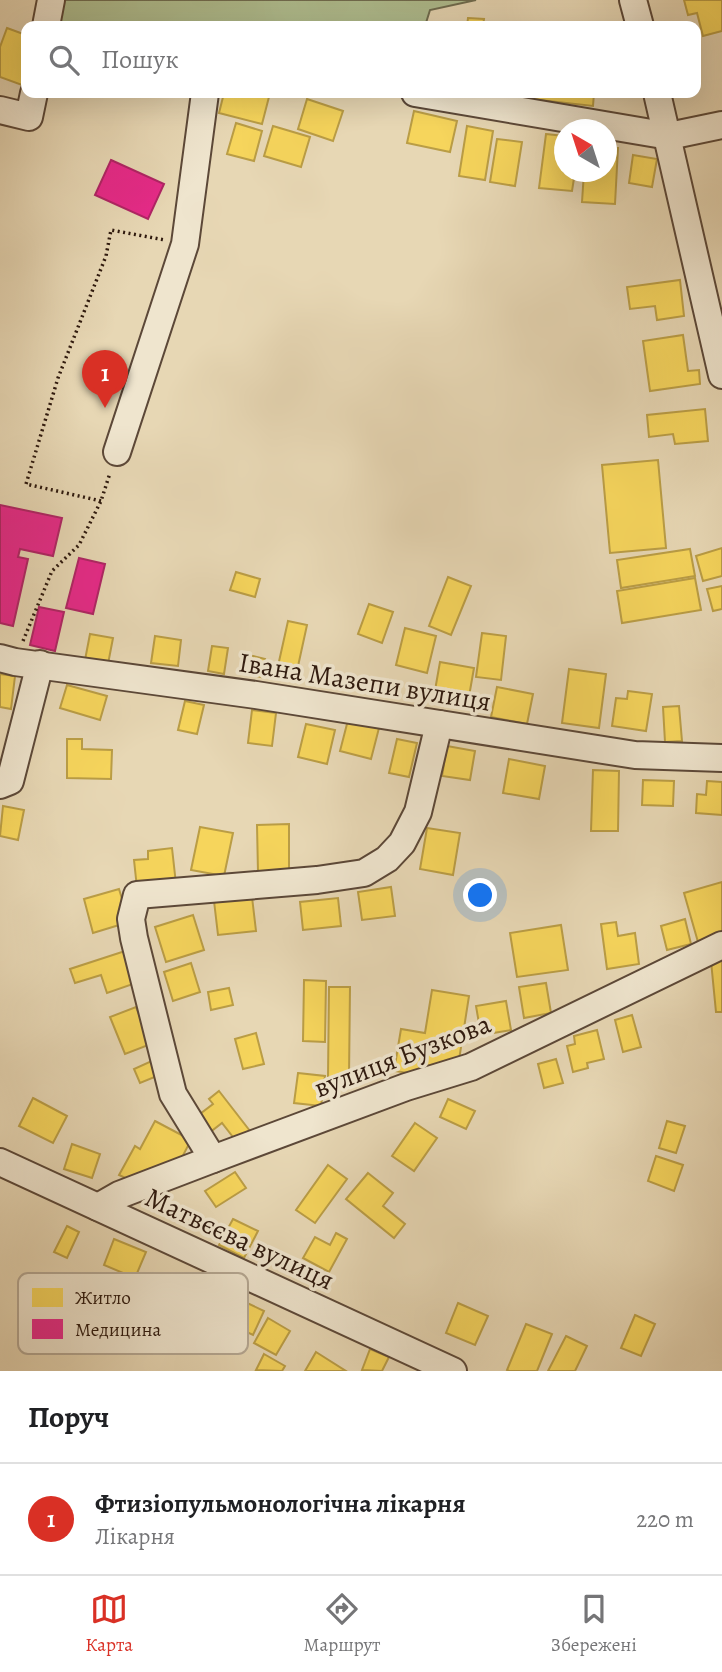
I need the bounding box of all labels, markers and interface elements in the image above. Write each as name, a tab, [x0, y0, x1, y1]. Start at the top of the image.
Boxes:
search box	[21, 21, 701, 98]
icon: search	[45, 41, 83, 79]
text: Пошук	[101, 42, 179, 77]
north arrow	[554, 119, 617, 182]
pin: 1	[82, 350, 128, 408]
street label: Івана Мазепи вулиця	[236, 643, 494, 721]
your location	[463, 878, 497, 912]
street label: вулиця Бузкова	[308, 1005, 496, 1107]
street label: Матвєєва вулиця	[139, 1178, 340, 1299]
legend	[18, 1273, 248, 1354]
text: Житло	[75, 1285, 131, 1311]
text: Медицина	[75, 1317, 162, 1343]
text: Поруч	[28, 1397, 109, 1437]
text: Фтизіопульмонологічна лікарня	[95, 1486, 466, 1521]
text: 1	[47, 1504, 55, 1535]
text: 220 m	[636, 1504, 694, 1535]
text: Лікарня	[95, 1521, 175, 1552]
tab: Карта	[85, 1590, 133, 1658]
tab: Маршрут	[304, 1590, 380, 1658]
tab: Збережені	[551, 1590, 637, 1658]

